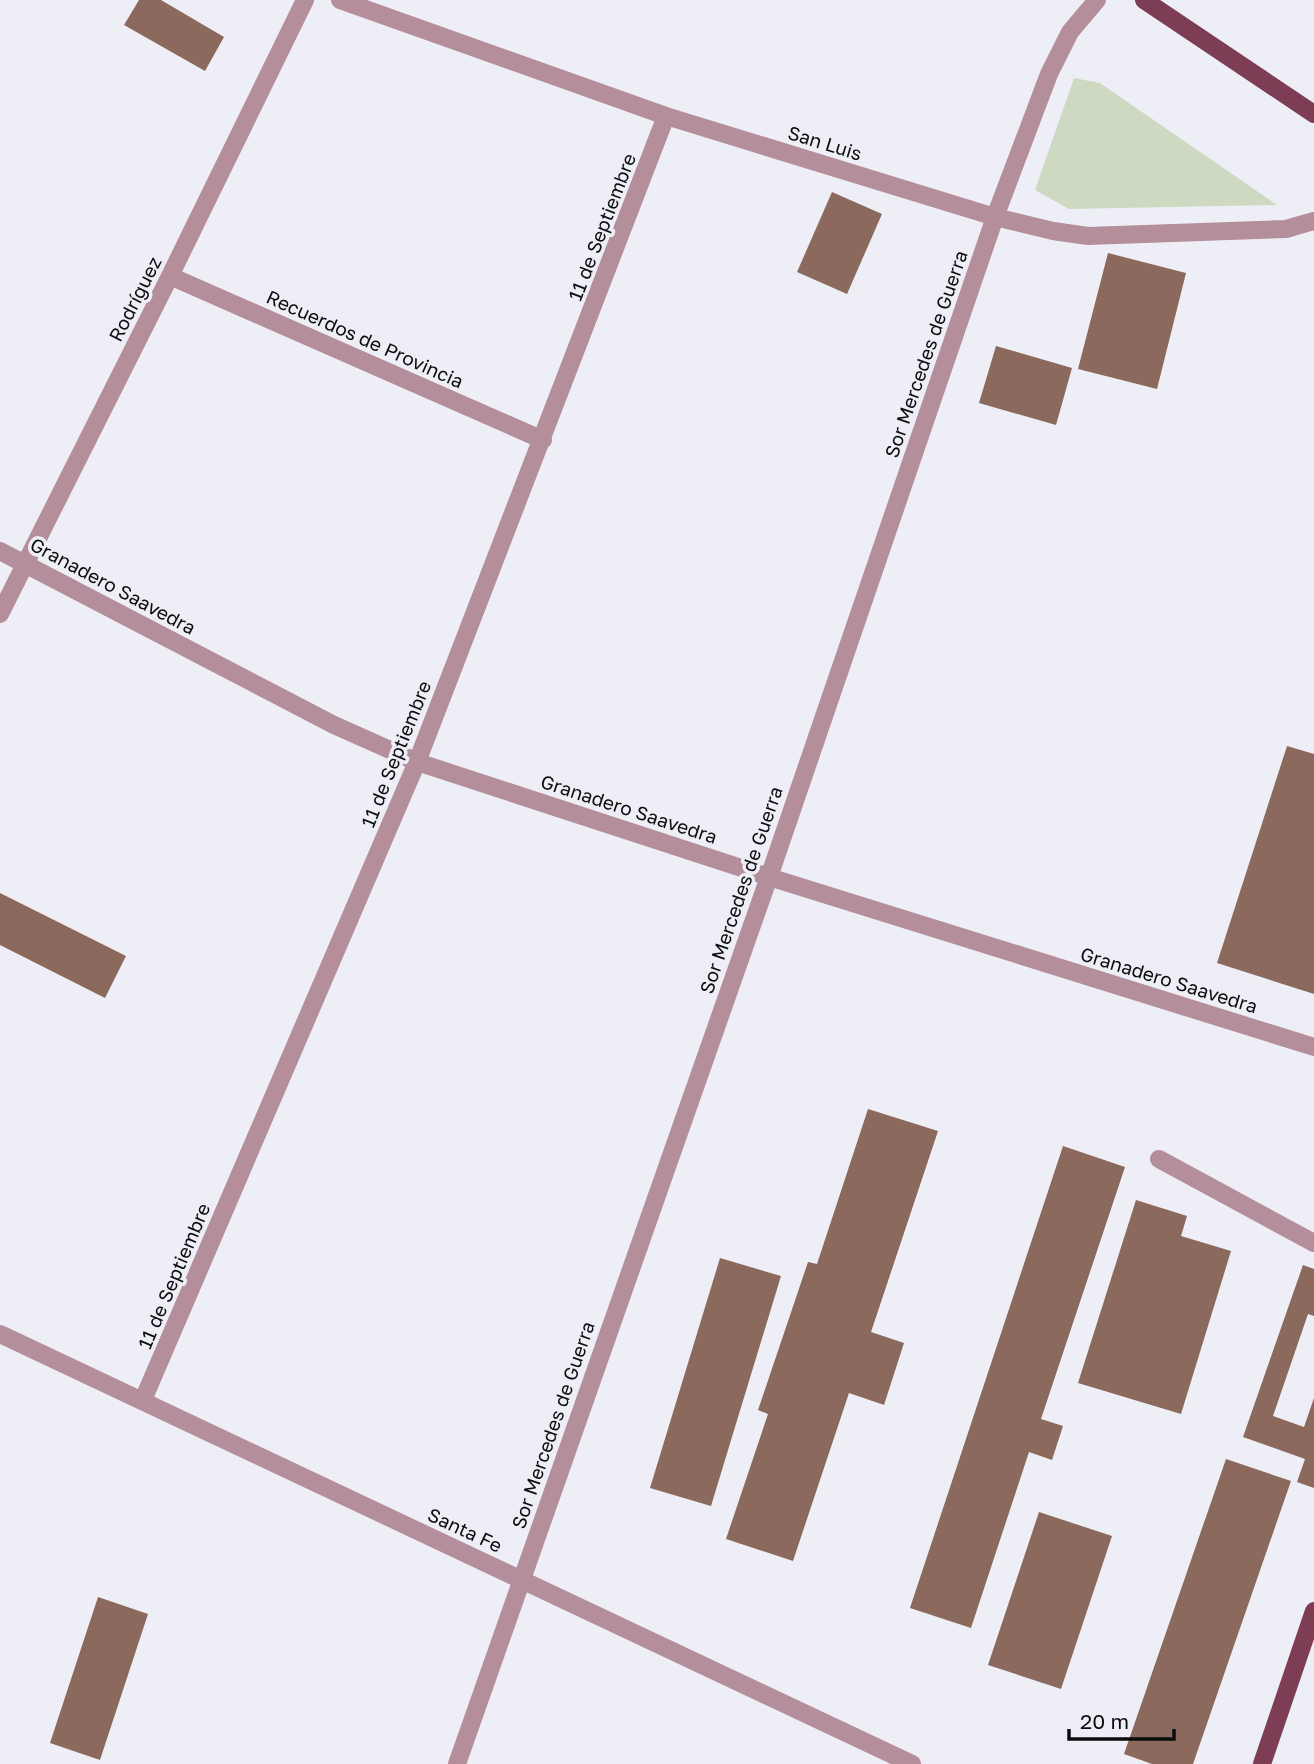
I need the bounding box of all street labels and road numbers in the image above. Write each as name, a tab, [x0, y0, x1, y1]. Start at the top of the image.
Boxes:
street label: San Luis	[785, 120, 865, 165]
street label: 11 de Septiembre	[563, 150, 640, 304]
street label: Sor Mercedes de Guerra	[879, 247, 972, 461]
street label: Rodríguez	[103, 252, 166, 345]
street label: Recuerdos de Provincia	[263, 285, 467, 392]
street label: Granadero Saavedra	[27, 532, 200, 639]
street label: 11 de Septiembre	[356, 677, 435, 830]
street label: Granadero Saavedra	[538, 769, 720, 848]
street label: Sor Mercedes de Guerra	[694, 783, 787, 997]
street label: Granadero Saavedra	[1078, 942, 1260, 1017]
street label: 11 de Septiembre	[132, 1200, 215, 1352]
street label: Sor Mercedes de Guerra	[506, 1318, 599, 1532]
street label: Santa Fe	[424, 1502, 506, 1557]

